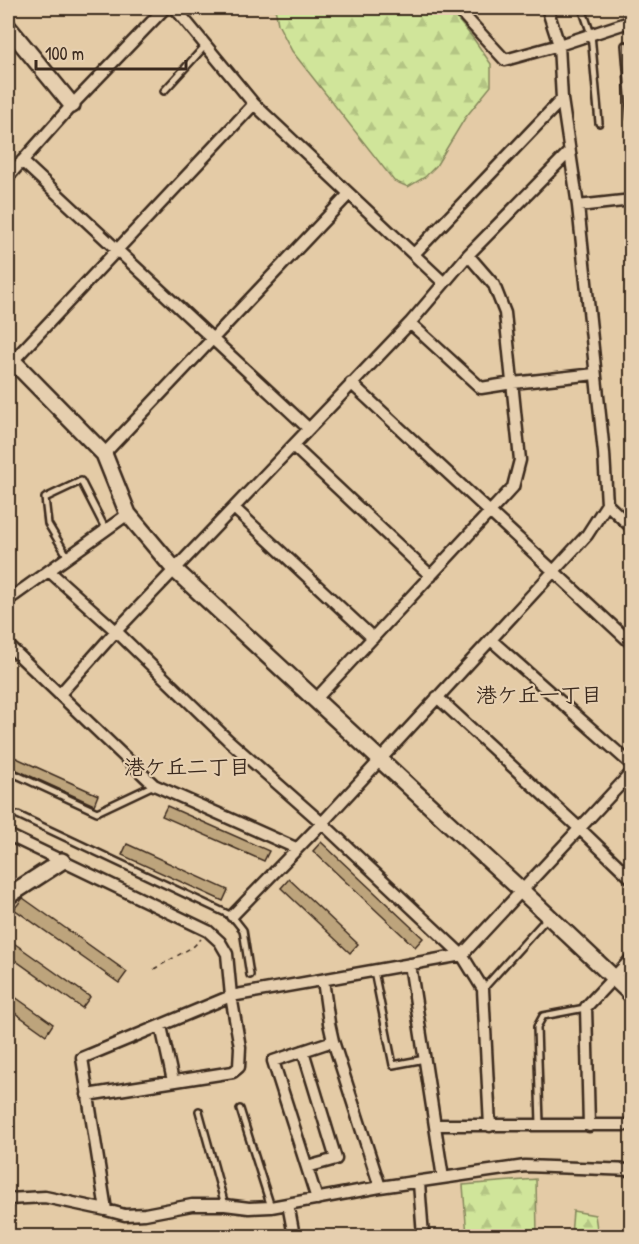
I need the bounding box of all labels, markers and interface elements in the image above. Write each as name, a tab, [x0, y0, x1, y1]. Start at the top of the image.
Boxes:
scale bar	[36, 33, 186, 71]
text: 100 m	[45, 41, 84, 66]
district label: 港ケ丘一丁目	[476, 680, 602, 709]
district label: 港ケ丘二丁目	[124, 752, 250, 781]

